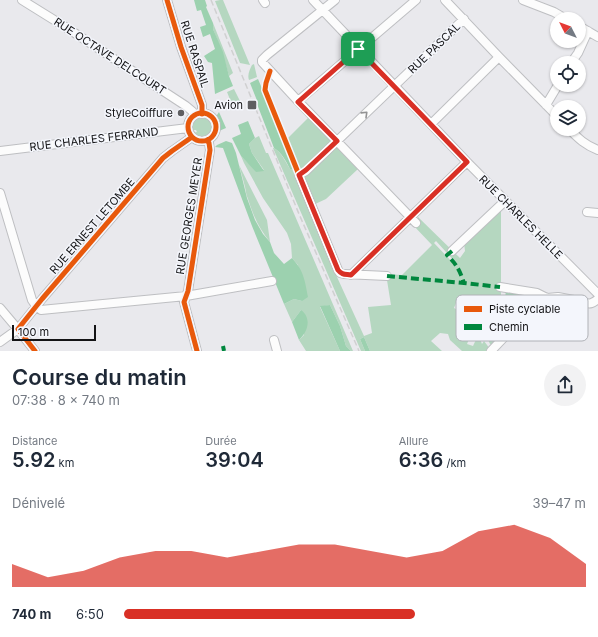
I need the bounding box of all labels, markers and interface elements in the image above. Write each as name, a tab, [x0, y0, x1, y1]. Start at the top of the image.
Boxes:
north arrow	[550, 12, 586, 48]
map controls	[550, 12, 586, 136]
street label: RUE OCTAVE DELCOURT	[51, 14, 169, 98]
street label: RUE RASPAIL	[178, 19, 212, 89]
street label: RUE PASCAL	[405, 20, 463, 76]
pin	[341, 32, 375, 66]
icon: arrive	[347, 38, 369, 60]
button: locate	[550, 56, 586, 92]
place label: Avion	[214, 98, 243, 112]
marker: Avion	[246, 99, 258, 111]
button: layers	[550, 100, 586, 136]
place label: StyleCoiffure	[105, 106, 173, 120]
marker: StyleCoiffure	[176, 108, 186, 118]
one-way arrow	[360, 111, 368, 119]
street label: RUE CHARLES FERRAND	[29, 124, 159, 154]
street label: RUE GEORGES MEYER	[173, 157, 205, 275]
street label: RUE CHARLES HELLE	[476, 172, 566, 262]
street label: RUE ERNEST LETOMBE	[47, 175, 137, 277]
legend	[456, 295, 588, 341]
text: Piste cyclable	[489, 302, 560, 316]
text: Chemin	[489, 320, 529, 334]
scale bar	[12, 323, 96, 342]
text: 100 m	[18, 325, 49, 339]
text: Course du matin	[12, 364, 187, 390]
button: share	[544, 364, 586, 406]
text: 07:38 · 8 × 740 m	[12, 392, 120, 408]
text: Distance	[12, 434, 57, 448]
text: Durée	[205, 434, 237, 448]
text: Allure	[399, 434, 428, 448]
text: 5.92	[12, 448, 56, 472]
text: 39:04	[205, 448, 264, 472]
text: 6:36	[399, 448, 443, 472]
text: km	[56, 456, 74, 470]
text: /km	[443, 456, 466, 470]
text: Dénivelé	[12, 495, 65, 511]
text: 39–47 m	[533, 495, 586, 511]
text: 740 m	[12, 606, 51, 622]
text: 6:50	[76, 606, 104, 622]

